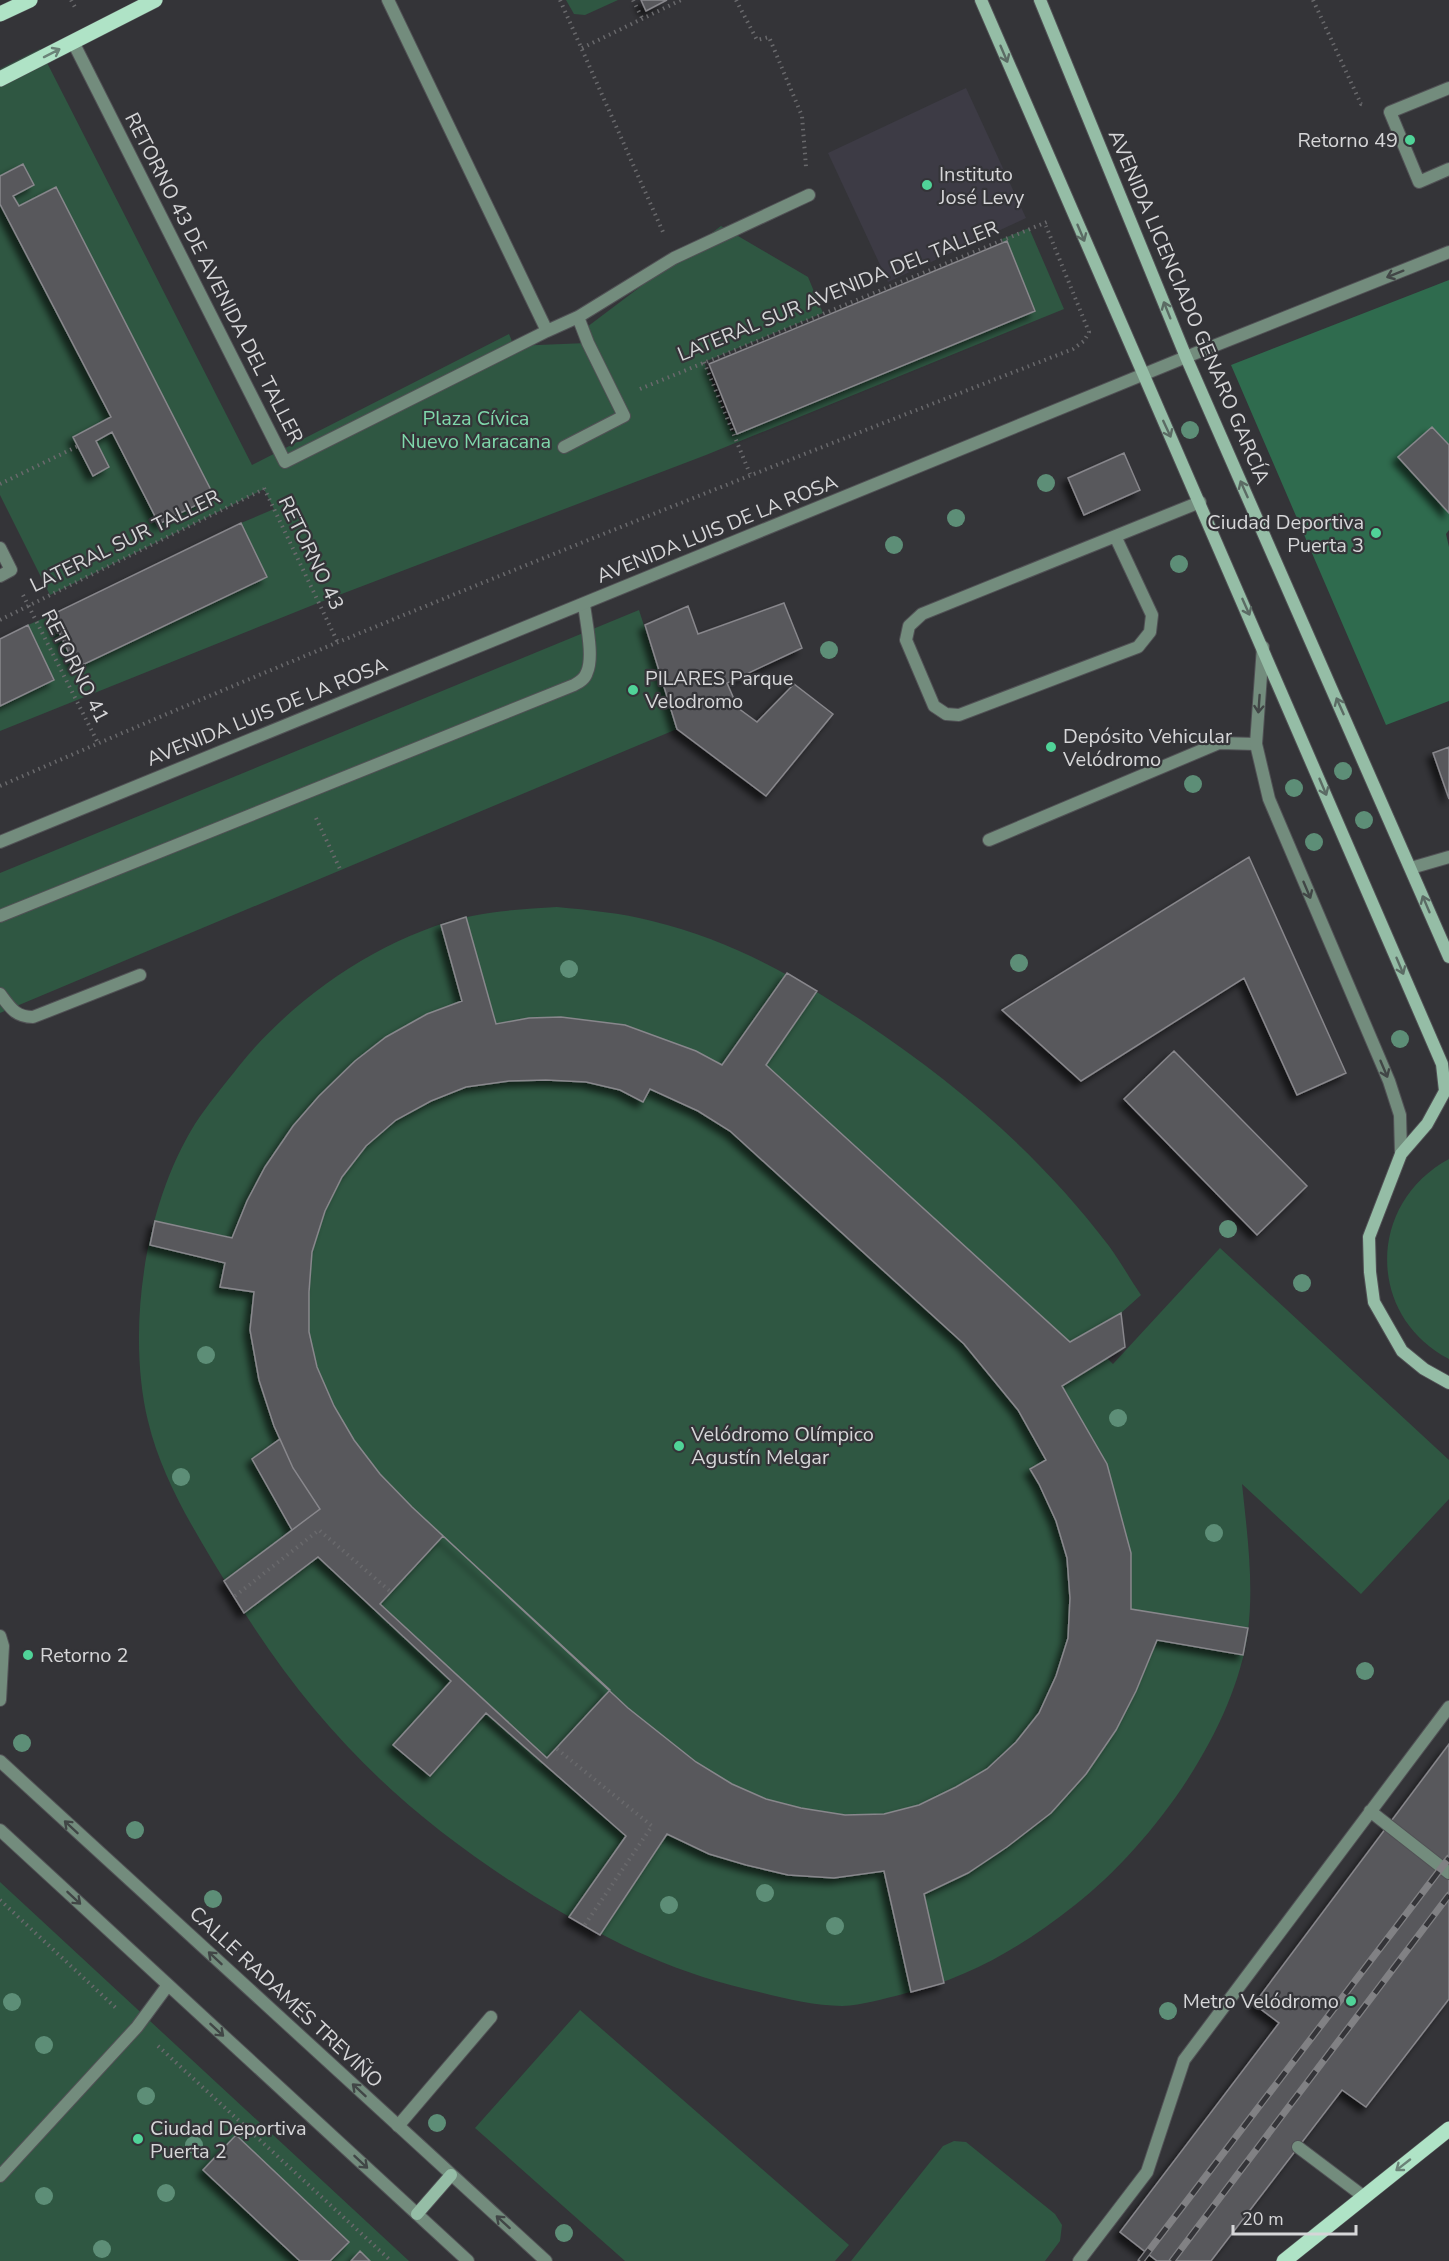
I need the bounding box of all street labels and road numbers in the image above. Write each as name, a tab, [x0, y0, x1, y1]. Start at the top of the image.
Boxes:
street label: RETORNO 43 DE AVENIDA DEL TALLER	[118, 108, 310, 448]
street label: AVENIDA LICENCIADO GENARO GARCÍA	[1102, 126, 1276, 489]
street label: LATERAL SUR AVENIDA DEL TALLER	[674, 214, 1002, 368]
street label: AVENIDA LUIS DE LA ROSA	[592, 468, 842, 590]
street label: LATERAL SUR TALLER	[26, 483, 224, 599]
street label: RETORNO 43	[272, 491, 350, 615]
street label: RETORNO 41	[35, 605, 115, 727]
street label: AVENIDA LUIS DE LA ROSA	[142, 651, 392, 773]
street label: CALLE RADAMÉS TREVIÑO	[184, 1900, 388, 2094]

